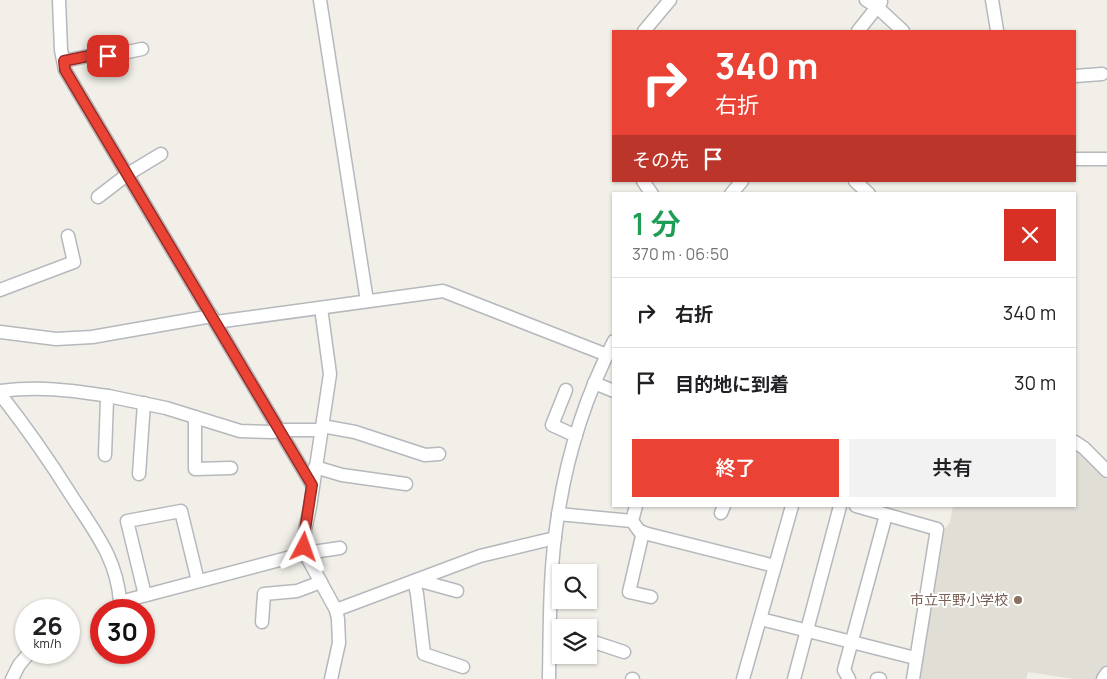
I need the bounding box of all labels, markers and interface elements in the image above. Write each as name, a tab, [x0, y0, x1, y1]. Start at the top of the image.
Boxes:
pin	[87, 35, 129, 77]
icon: arrive	[94, 42, 122, 70]
text: 340 m	[715, 42, 818, 90]
icon: right	[632, 50, 697, 115]
text: 右折	[715, 90, 759, 120]
icon: arrive	[699, 145, 727, 173]
text: その先	[632, 147, 689, 173]
text: 1 分	[632, 203, 681, 244]
button: close	[1004, 209, 1056, 261]
text: 370 m · 06:50	[632, 243, 729, 265]
icon: right	[632, 299, 660, 327]
text: 340 m	[1003, 300, 1056, 326]
text: 右折	[675, 301, 713, 327]
icon: arrive	[632, 369, 660, 397]
text: 30 m	[1014, 370, 1056, 396]
text: 目的地に到着	[675, 371, 789, 397]
button: 終了	[632, 439, 839, 497]
button: 共有	[849, 439, 1056, 497]
position arrow	[277, 520, 329, 572]
map controls	[552, 564, 597, 664]
button: search	[552, 564, 597, 609]
place label: 市立平野小学校	[910, 590, 1008, 609]
marker: 市立平野小学校	[1012, 594, 1024, 606]
speed limit sign: 30	[90, 599, 155, 664]
text: 26	[32, 608, 63, 643]
button: layers	[552, 619, 597, 664]
text: km/h	[34, 635, 61, 652]

